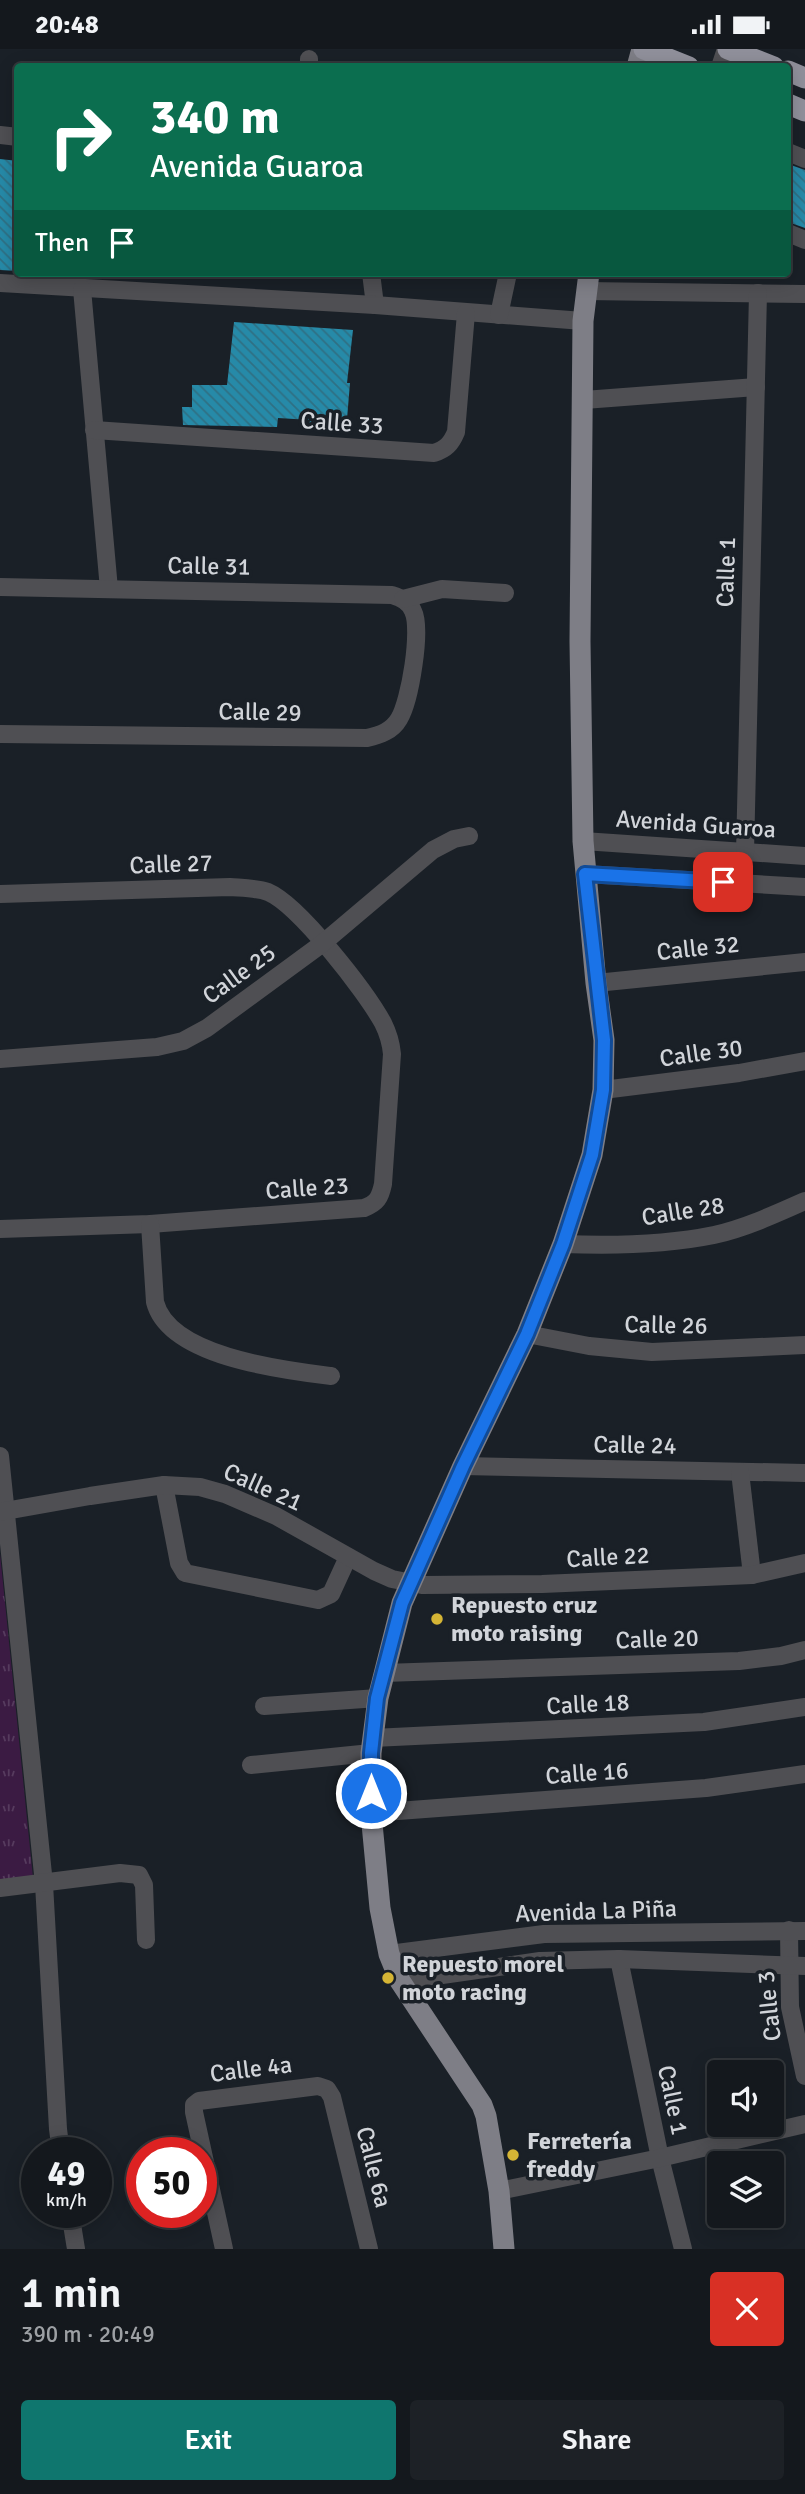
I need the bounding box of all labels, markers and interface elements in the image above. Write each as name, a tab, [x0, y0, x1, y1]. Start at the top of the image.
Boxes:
text: 20:48	[35, 9, 99, 41]
text: 340 m	[150, 87, 280, 147]
icon: right	[35, 91, 126, 182]
text: Avenida Guaroa	[150, 147, 364, 186]
icon: arrive	[103, 224, 141, 262]
text: Then	[35, 227, 89, 259]
street label: Calle 33	[299, 405, 385, 441]
street label: Calle 1	[710, 536, 742, 608]
street label: Calle 31	[167, 550, 251, 582]
street label: Calle 29	[218, 696, 302, 728]
street label: Avenida Guaroa	[615, 803, 777, 845]
street label: Calle 27	[129, 848, 213, 880]
pin	[693, 852, 753, 912]
icon: arrive	[704, 863, 742, 901]
street label: Calle 32	[655, 929, 741, 967]
street label: Calle 25	[196, 937, 282, 1011]
street label: Calle 30	[658, 1032, 744, 1074]
street label: Calle 23	[264, 1170, 350, 1206]
street label: Calle 28	[640, 1190, 726, 1232]
street label: Calle 26	[624, 1309, 708, 1341]
street label: Calle 24	[593, 1429, 677, 1461]
street label: Calle 21	[219, 1456, 307, 1518]
street label: Calle 22	[566, 1540, 650, 1574]
place label: Repuesto cruz moto raising	[451, 1590, 598, 1648]
marker: Repuesto cruz moto raising	[429, 1611, 445, 1627]
street label: Calle 20	[615, 1623, 699, 1655]
street label: Calle 18	[546, 1687, 630, 1721]
street label: Calle 16	[544, 1755, 630, 1791]
position arrow	[334, 1756, 408, 1830]
street label: Avenida La Piña	[515, 1893, 677, 1929]
place label: Repuesto morel moto racing	[402, 1949, 565, 2007]
street label: Calle 3	[750, 1969, 788, 2043]
marker: Repuesto morel moto racing	[380, 1970, 396, 1986]
street label: Calle 4a	[208, 2049, 294, 2089]
map controls	[707, 2060, 784, 2228]
button: sound	[707, 2060, 784, 2137]
street label: Calle 1	[651, 2062, 695, 2138]
street label: Calle 6a	[349, 2123, 399, 2211]
place label: Ferretería freddy	[526, 2126, 632, 2184]
speed limit sign: 50	[126, 2137, 217, 2228]
marker: Ferretería freddy	[505, 2147, 521, 2163]
button: layers	[707, 2151, 784, 2228]
text: 49	[48, 2152, 85, 2195]
text: km/h	[46, 2189, 87, 2211]
text: 1 min	[21, 2268, 122, 2319]
button: close	[710, 2272, 784, 2346]
text: 390 m · 20:49	[21, 2320, 155, 2349]
button: Exit	[21, 2400, 396, 2480]
button: Share	[410, 2400, 784, 2480]

